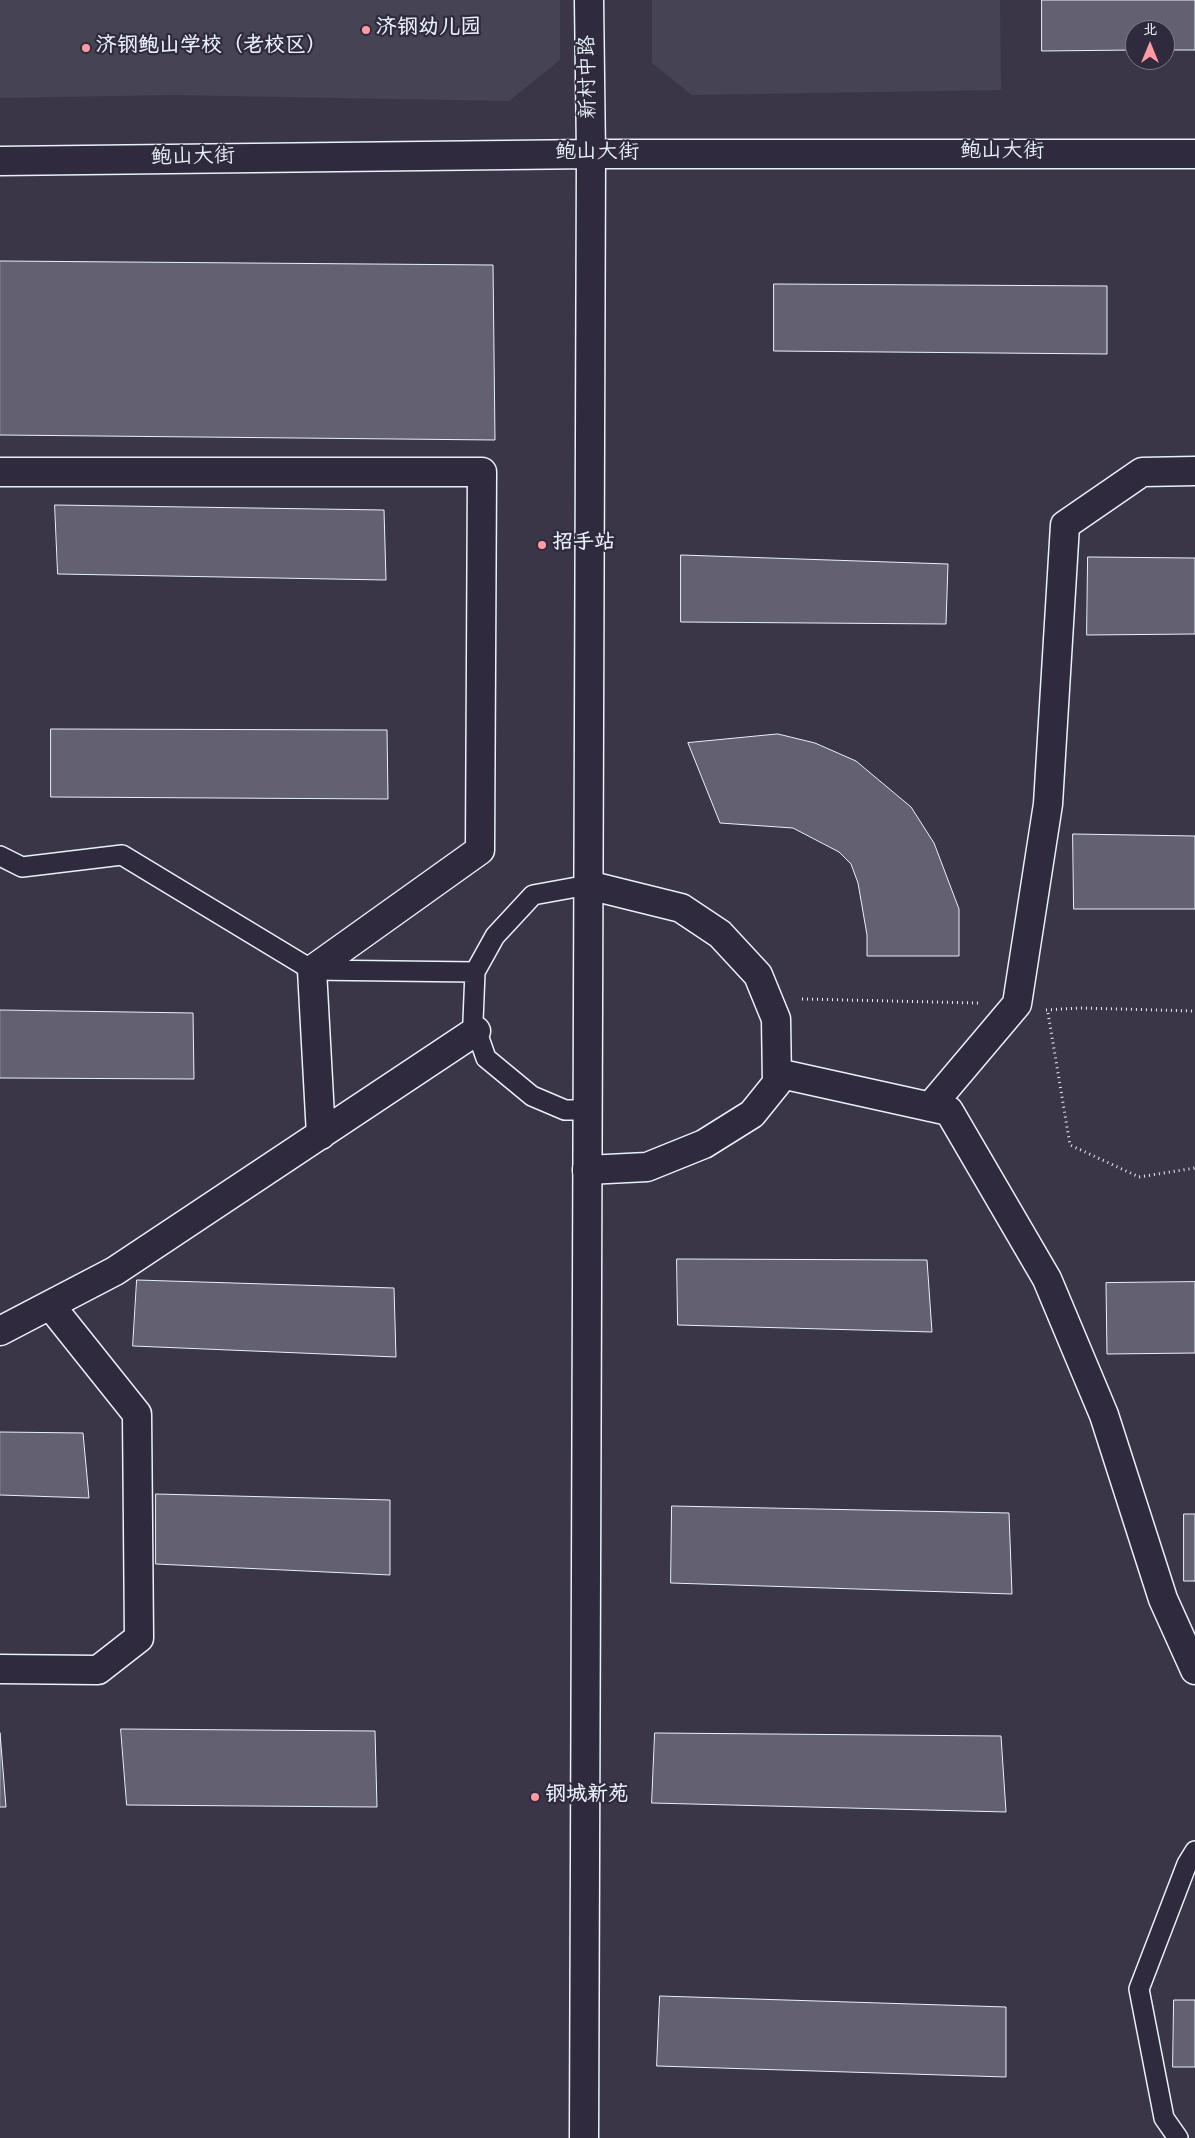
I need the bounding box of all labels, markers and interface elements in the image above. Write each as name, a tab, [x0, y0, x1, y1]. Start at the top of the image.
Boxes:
place label: 济钢幼儿园	[376, 17, 481, 43]
north arrow	[1125, 20, 1175, 70]
text: 北	[1143, 20, 1157, 41]
marker: 济钢幼儿园	[360, 24, 372, 36]
place label: 济钢鲍山学校（老校区）	[96, 35, 327, 61]
street label: 新村中路	[577, 35, 603, 119]
marker: 济钢鲍山学校（老校区）	[80, 42, 92, 54]
street label: 鲍山大街	[960, 141, 1044, 167]
street label: 鲍山大街	[555, 142, 639, 168]
street label: 鲍山大街	[151, 146, 235, 172]
place label: 招手站	[552, 532, 615, 558]
marker: 招手站	[536, 539, 548, 551]
place label: 钢城新苑	[545, 1784, 629, 1810]
marker: 钢城新苑	[529, 1791, 541, 1803]

